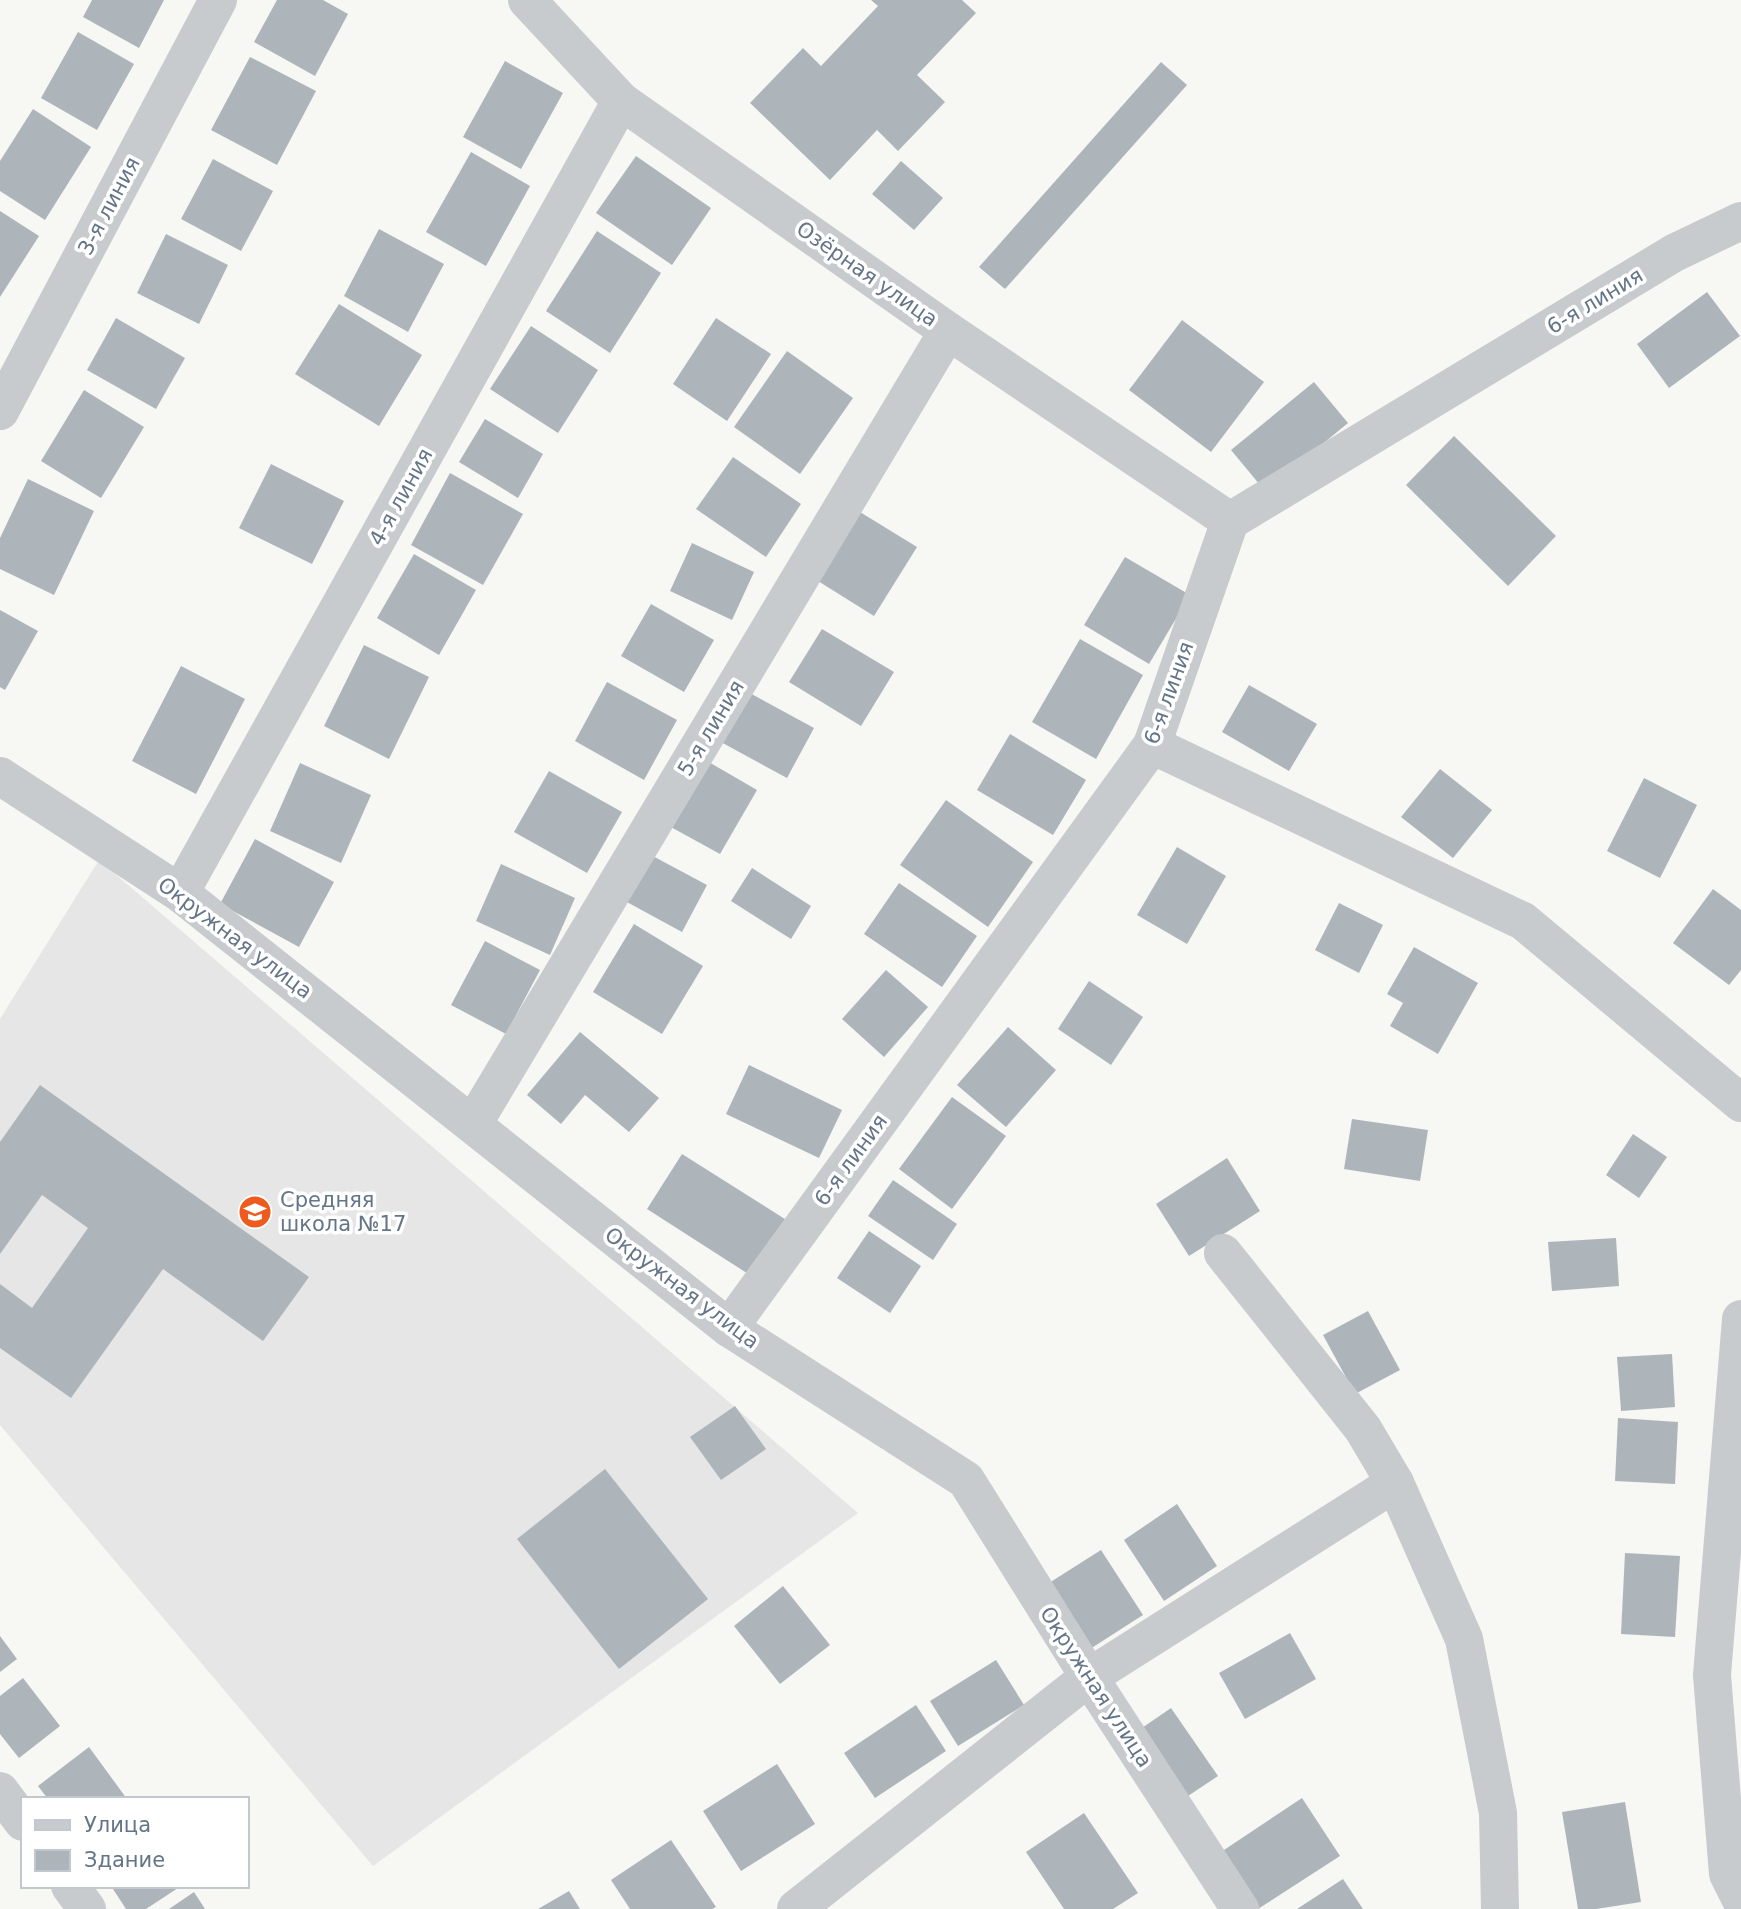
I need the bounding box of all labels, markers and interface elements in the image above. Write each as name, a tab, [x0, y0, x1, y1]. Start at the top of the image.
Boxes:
street label: 3-я линия	[73, 153, 145, 259]
street label: Озёрная улица	[792, 216, 942, 332]
street label: 6-я линия	[1543, 263, 1647, 339]
street label: 4-я линия	[364, 444, 438, 550]
street label: 6-я линия	[1139, 638, 1199, 748]
street label: 5-я линия	[673, 676, 749, 780]
street label: Окружная улица	[153, 872, 317, 1004]
street label: 6-я линия	[810, 1110, 892, 1210]
place label: Средняя школа №17	[280, 1188, 406, 1236]
school or university icon: Средняя школа №17	[236, 1193, 274, 1231]
street label: Окружная улица	[600, 1222, 764, 1354]
street label: Окружная улица	[1035, 1602, 1157, 1772]
legend	[21, 1797, 248, 1888]
text: Улица	[84, 1813, 151, 1837]
text: Здание	[84, 1848, 165, 1872]

